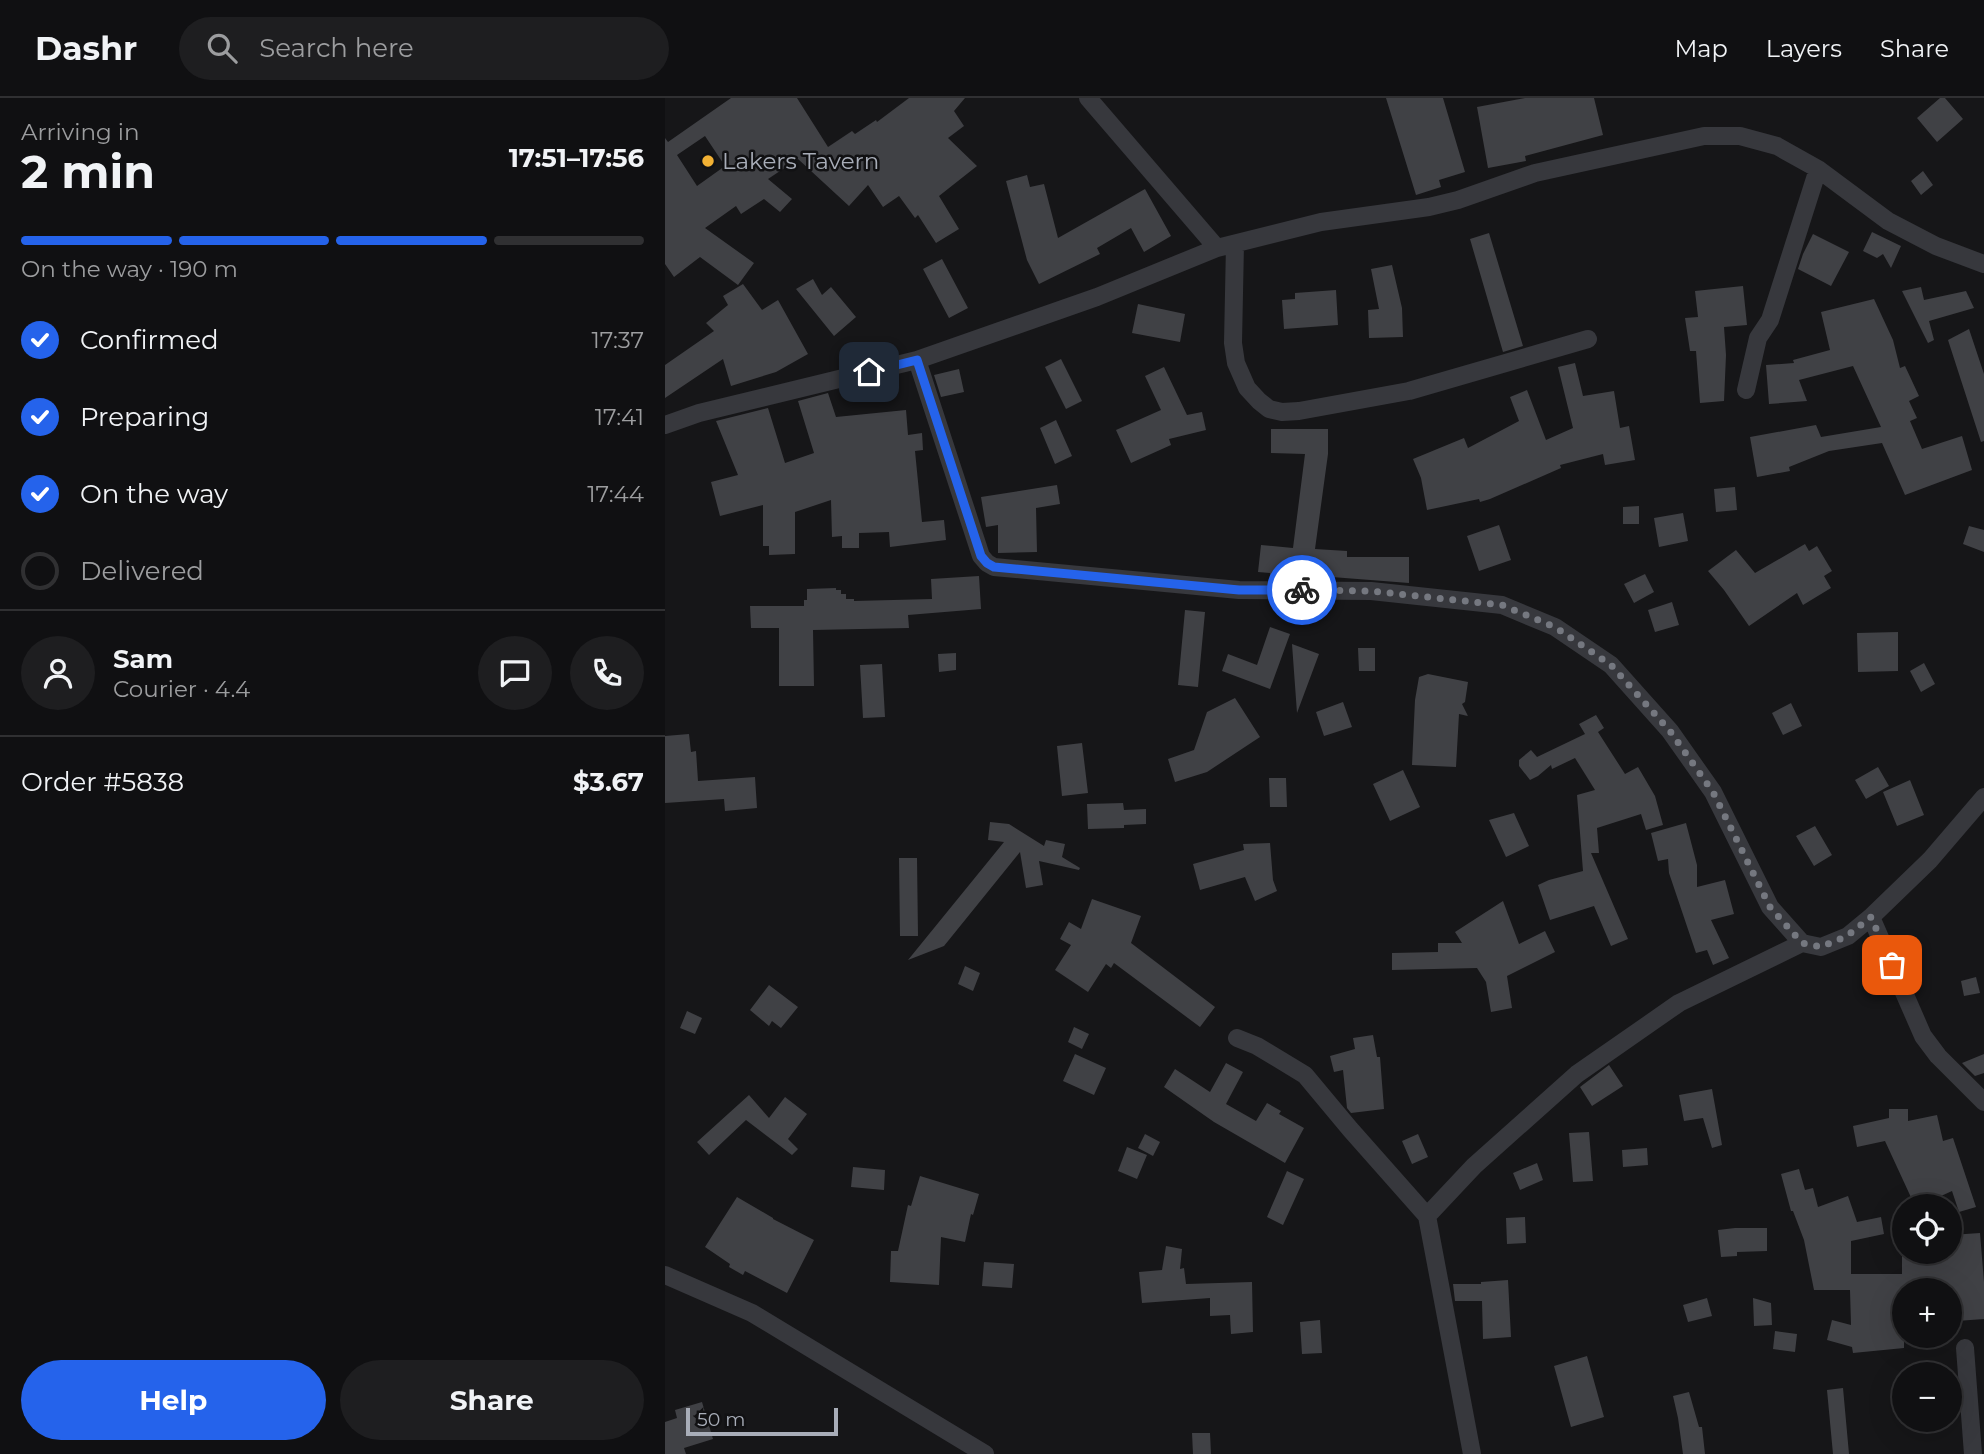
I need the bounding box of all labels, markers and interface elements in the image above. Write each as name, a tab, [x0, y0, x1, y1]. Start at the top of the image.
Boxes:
search box	[179, 17, 669, 80]
text: Dashr	[35, 28, 137, 68]
icon: search	[203, 29, 241, 67]
text: Search here	[259, 32, 414, 64]
text: Map	[1674, 34, 1728, 63]
text: Layers	[1766, 34, 1842, 63]
text: Share	[1880, 34, 1949, 63]
text: Arriving in	[21, 118, 140, 146]
text: 17:51–17:56	[509, 142, 644, 174]
text: 2 min	[21, 143, 155, 200]
place label: Lakers Tavern	[722, 147, 879, 175]
marker: Lakers Tavern	[700, 153, 716, 169]
text: On the way · 190 m	[21, 255, 238, 283]
icon: check	[21, 321, 59, 359]
text: Confirmed	[80, 324, 219, 356]
text: 17:37	[592, 326, 644, 354]
pin	[839, 342, 899, 402]
icon: home	[850, 353, 888, 391]
icon: check	[21, 398, 59, 436]
text: Preparing	[80, 401, 209, 433]
text: 17:41	[595, 403, 644, 431]
icon: check	[21, 475, 59, 513]
text: On the way	[80, 478, 228, 510]
text: 17:44	[587, 480, 644, 508]
text: Delivered	[80, 555, 204, 587]
courier	[1267, 555, 1337, 625]
icon: bike	[1283, 571, 1321, 609]
button: person	[21, 636, 95, 710]
button: chat	[478, 636, 552, 710]
button: phone	[570, 636, 644, 710]
text: Sam	[113, 643, 173, 675]
text: Courier · 4.4	[113, 675, 250, 703]
text: Order #5838	[21, 766, 184, 798]
text: $3.67	[573, 766, 644, 798]
pin	[1862, 935, 1922, 995]
icon: bag	[1873, 946, 1911, 984]
map controls	[1892, 1194, 1962, 1432]
button: locate	[1892, 1194, 1962, 1264]
button: +	[1892, 1278, 1962, 1348]
button: Help	[21, 1360, 326, 1440]
button: Share	[340, 1360, 644, 1440]
button: −	[1892, 1362, 1962, 1432]
scale bar	[686, 1405, 838, 1437]
text: 50 m	[697, 1408, 745, 1431]

